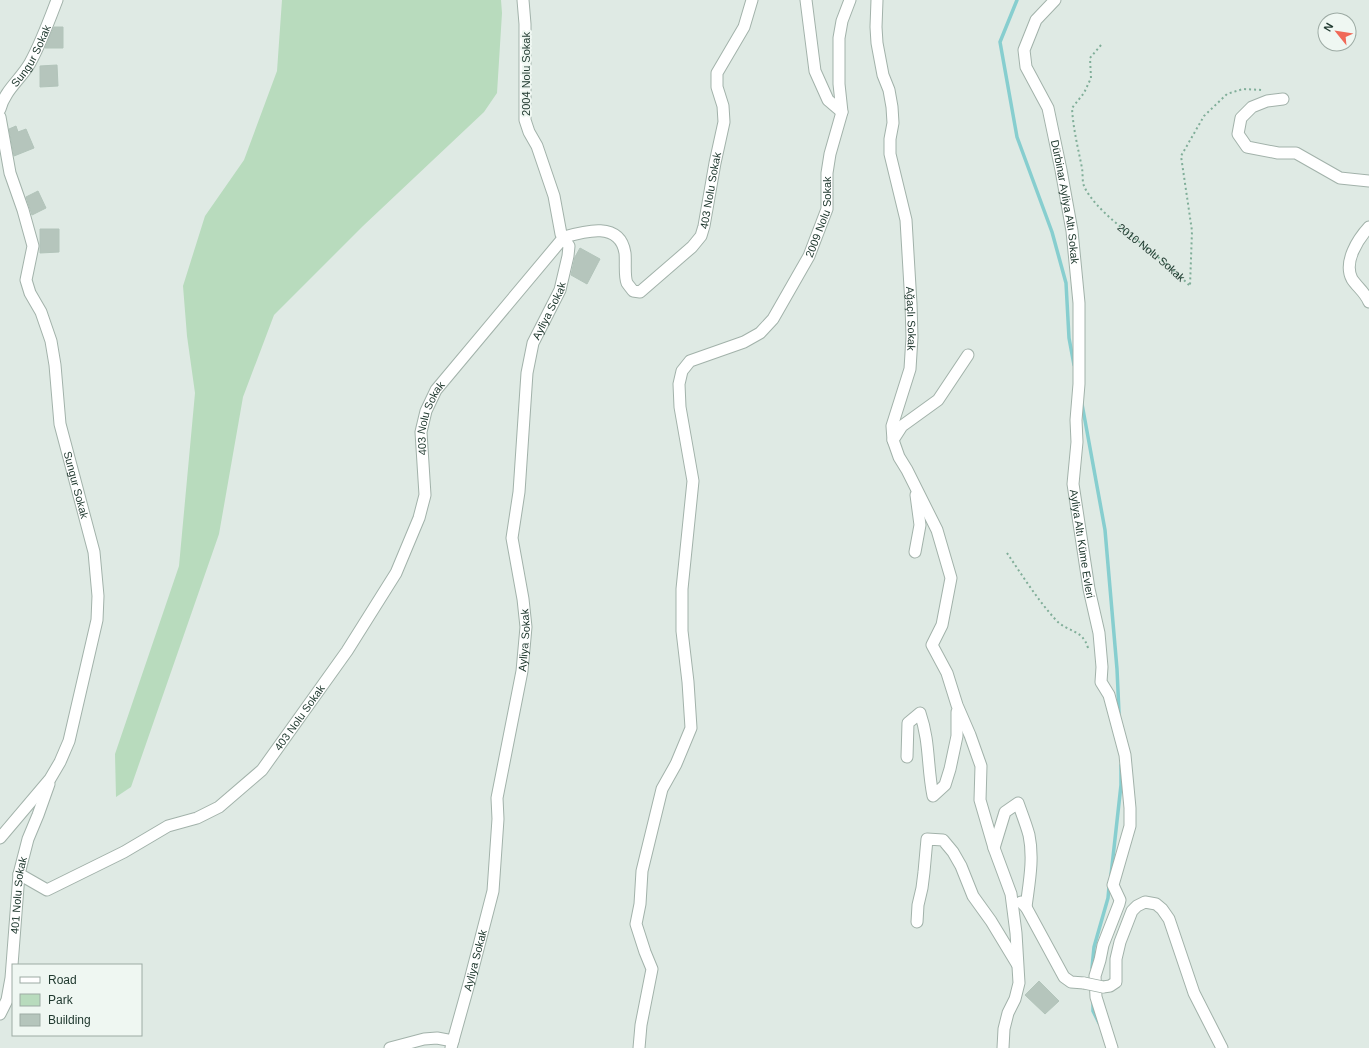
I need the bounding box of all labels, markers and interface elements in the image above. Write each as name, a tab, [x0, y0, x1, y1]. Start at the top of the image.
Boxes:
north arrow	[1317, 12, 1357, 52]
text: N	[1321, 21, 1336, 33]
street label: Sungur Sokak	[9, 23, 53, 89]
street label: 2004 Nolu Sokak	[520, 32, 532, 116]
street label: Dürbinar Ayliya Altı Sokak	[1049, 139, 1081, 265]
street label: 403 Nolu Sokak	[698, 151, 723, 230]
street label: 2009 Nolu Sokak	[803, 176, 833, 259]
street label: 2010 Nolu Sokak	[1115, 221, 1188, 284]
street label: Ayliya Sokak	[530, 280, 568, 342]
street label: Ağaçlı Sokak	[904, 286, 918, 352]
street label: 403 Nolu Sokak	[415, 378, 447, 456]
street label: Sungur Sokak	[62, 450, 91, 520]
street label: Ayliya Altı Küme Evleri	[1068, 488, 1097, 599]
street label: Ayliya Sokak	[516, 608, 532, 672]
street label: 403 Nolu Sokak	[272, 682, 327, 753]
street label: 401 Nolu Sokak	[8, 855, 29, 934]
street label: Ayliya Sokak	[461, 928, 489, 992]
legend	[12, 964, 142, 1036]
text: Road	[48, 973, 77, 987]
text: Park	[48, 993, 74, 1007]
text: Building	[48, 1013, 91, 1027]

